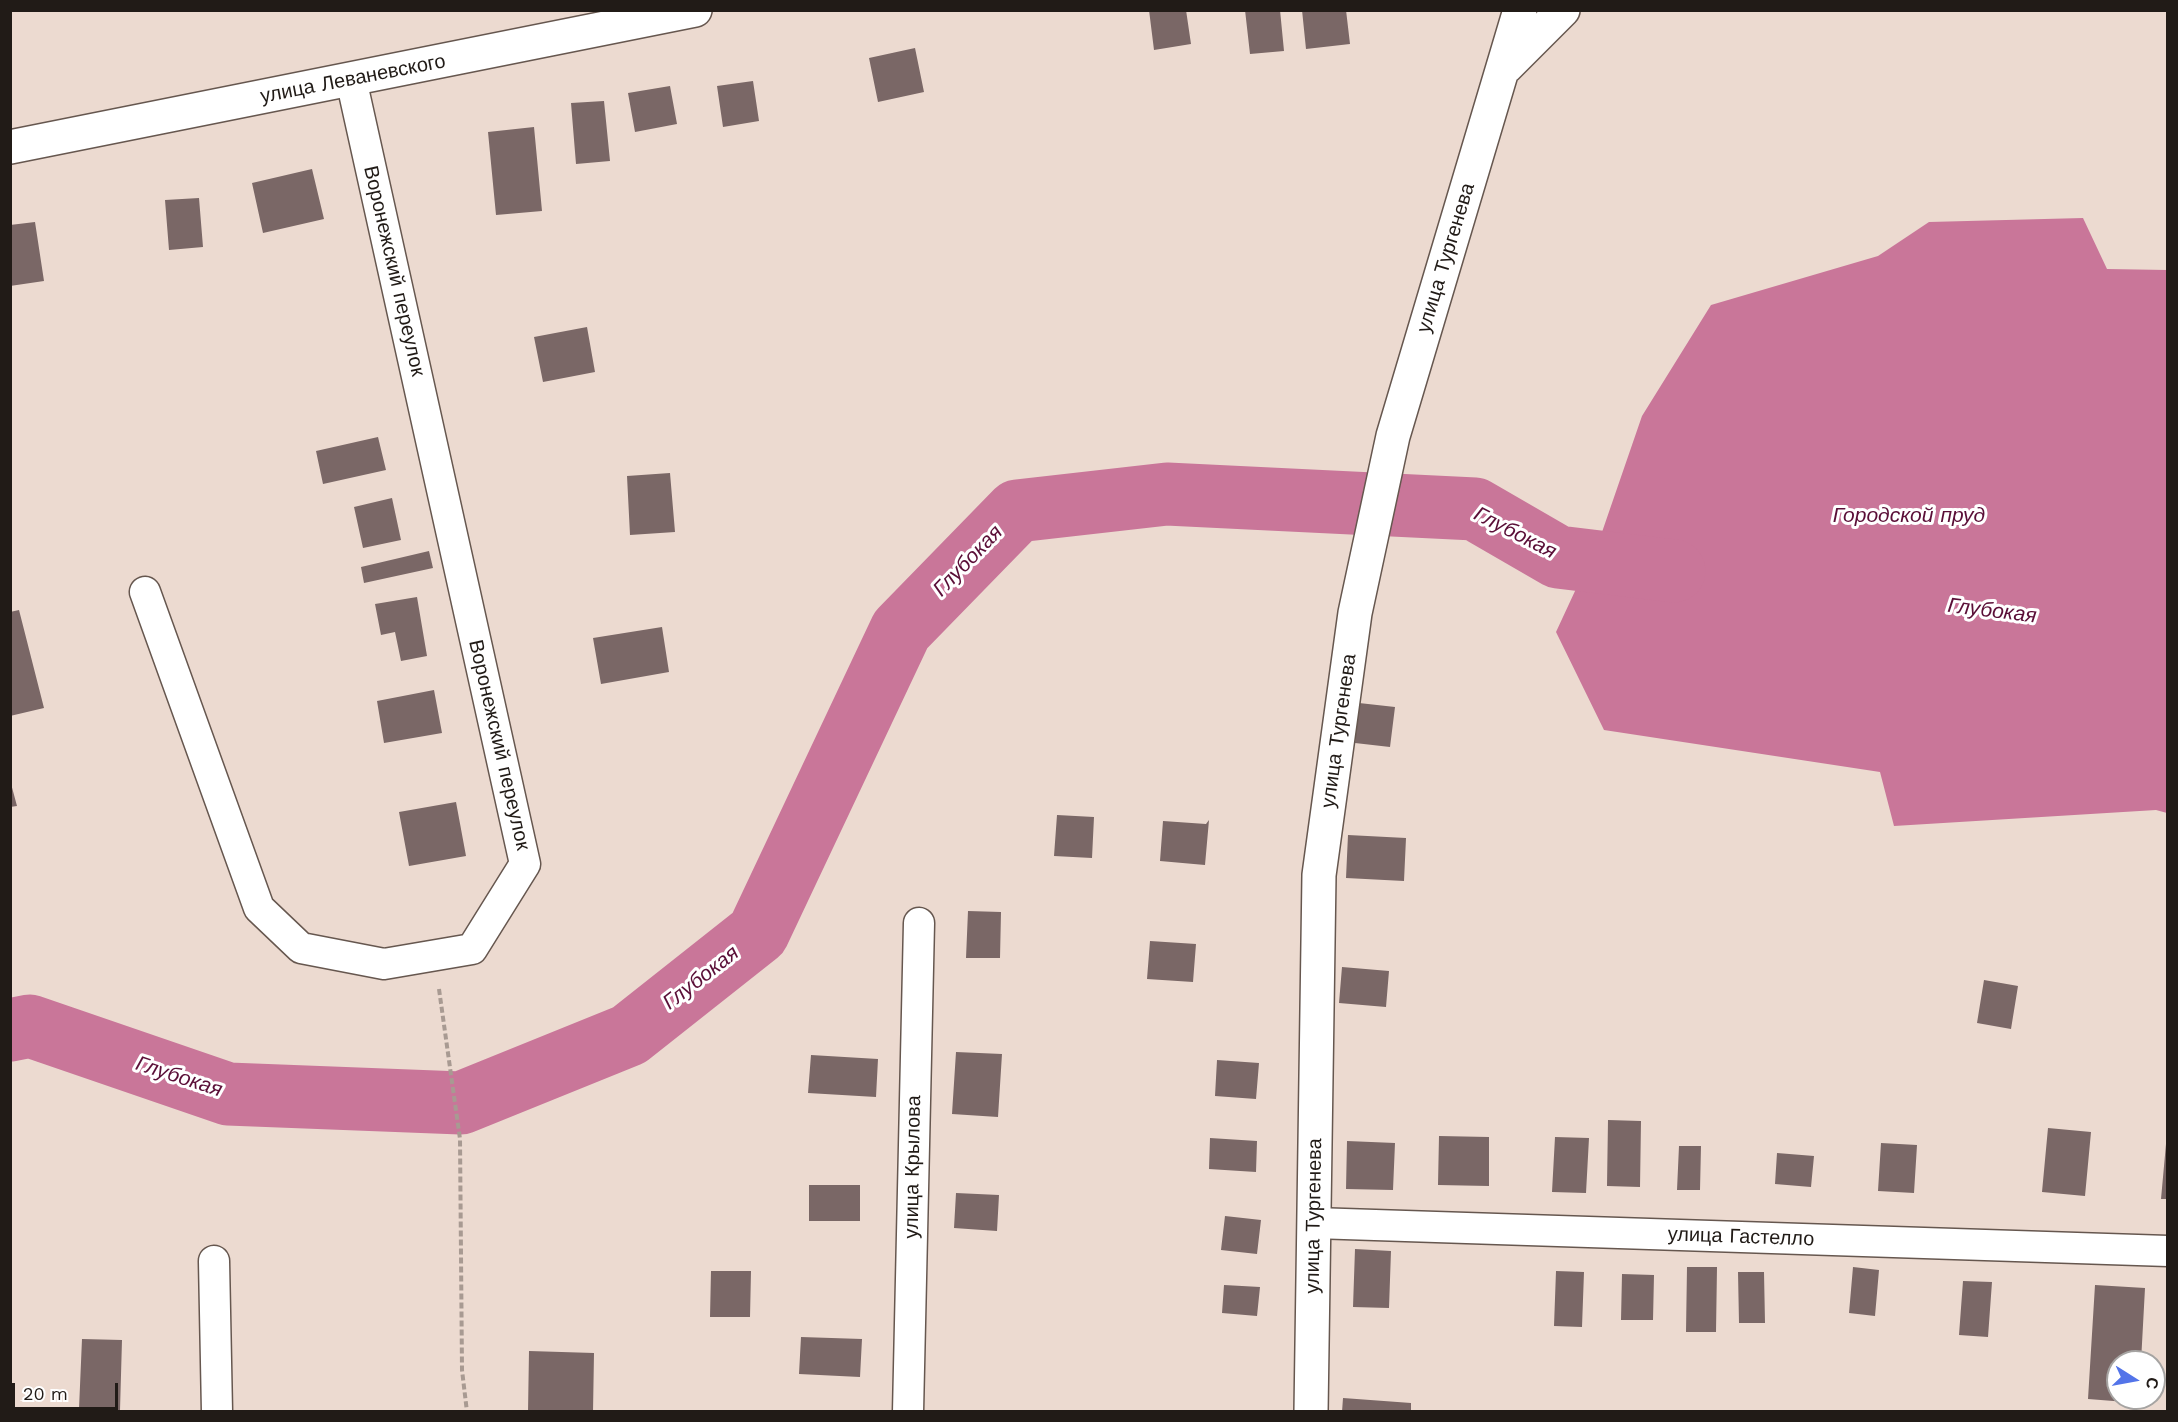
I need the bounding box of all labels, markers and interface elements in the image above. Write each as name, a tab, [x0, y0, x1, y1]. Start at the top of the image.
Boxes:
street label: улица Леваневского	[258, 49, 448, 109]
street label: Воронежский переулок	[358, 163, 430, 379]
street label: улица Тургенева	[1412, 180, 1480, 336]
water label: Глубокая	[1469, 501, 1561, 565]
water label: Городской пруд	[1833, 503, 1985, 529]
water label: Глубокая	[928, 520, 1008, 602]
water label: Глубокая	[1946, 593, 2038, 629]
street label: Воронежский переулок	[463, 637, 535, 853]
street label: улица Тургенева	[1316, 652, 1362, 810]
water label: Глубокая	[658, 941, 744, 1015]
water label: Глубокая	[133, 1051, 225, 1103]
street label: улица Крылова	[900, 1095, 926, 1239]
street label: улица Тургенева	[1301, 1138, 1327, 1294]
street label: улица Гастелло	[1667, 1222, 1815, 1252]
north arrow	[2106, 1350, 2166, 1410]
scale bar	[15, 1371, 122, 1409]
text: С	[2142, 1376, 2163, 1391]
text: 20 m	[23, 1383, 68, 1404]

